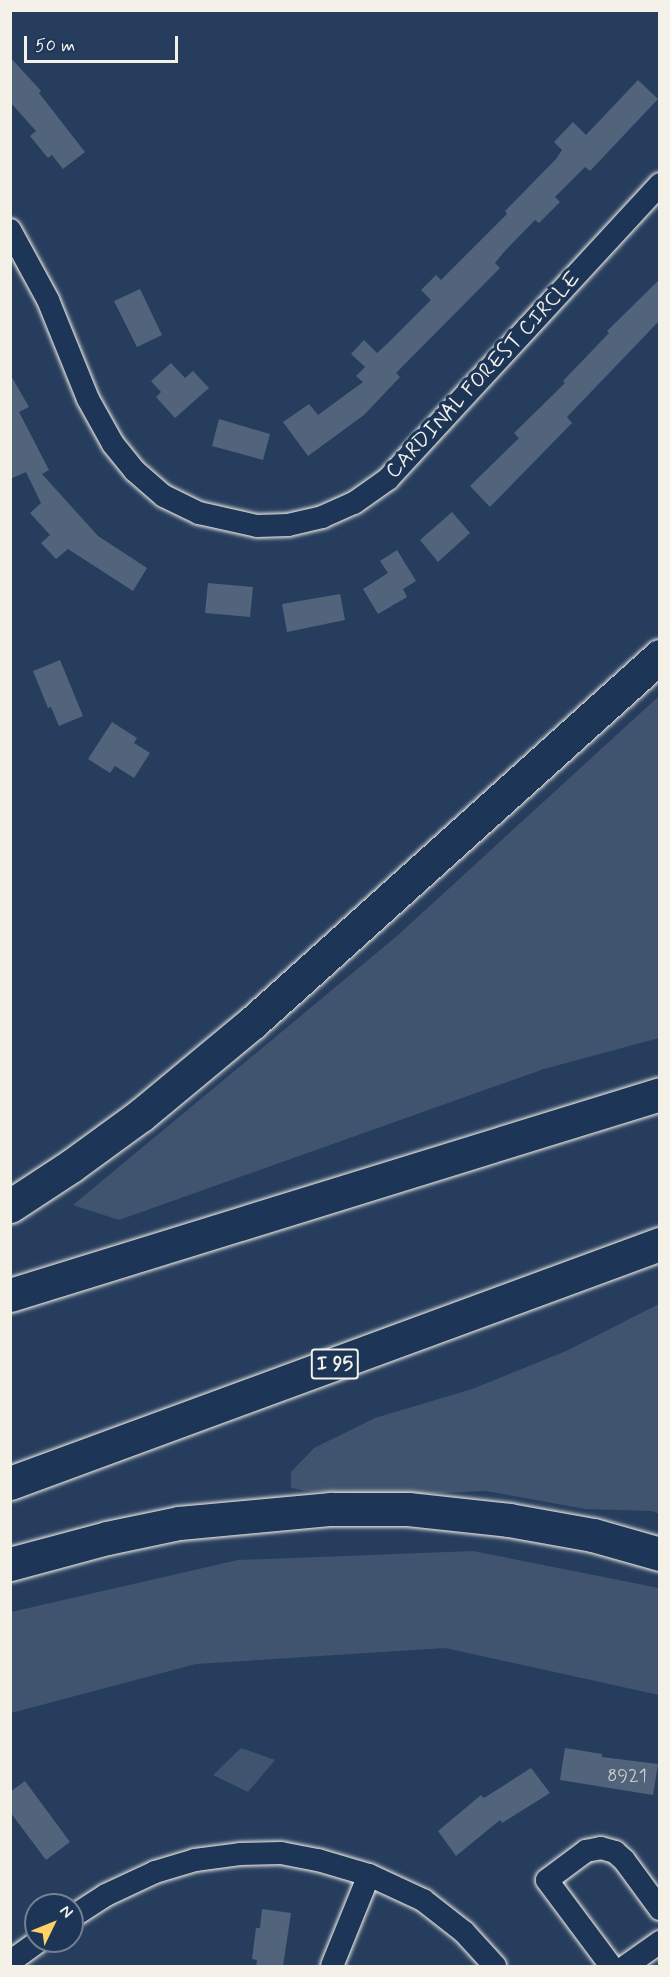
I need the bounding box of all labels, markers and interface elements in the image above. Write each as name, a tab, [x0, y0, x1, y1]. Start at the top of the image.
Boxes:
scale bar	[27, 24, 182, 62]
text: 50 m	[35, 34, 75, 58]
street label: CARDINAL FOREST CIRCLE	[381, 267, 585, 483]
road number: I 95	[310, 1347, 360, 1381]
house number: 8921	[607, 1765, 647, 1787]
north arrow	[24, 1893, 84, 1953]
text: N	[55, 1901, 77, 1923]

